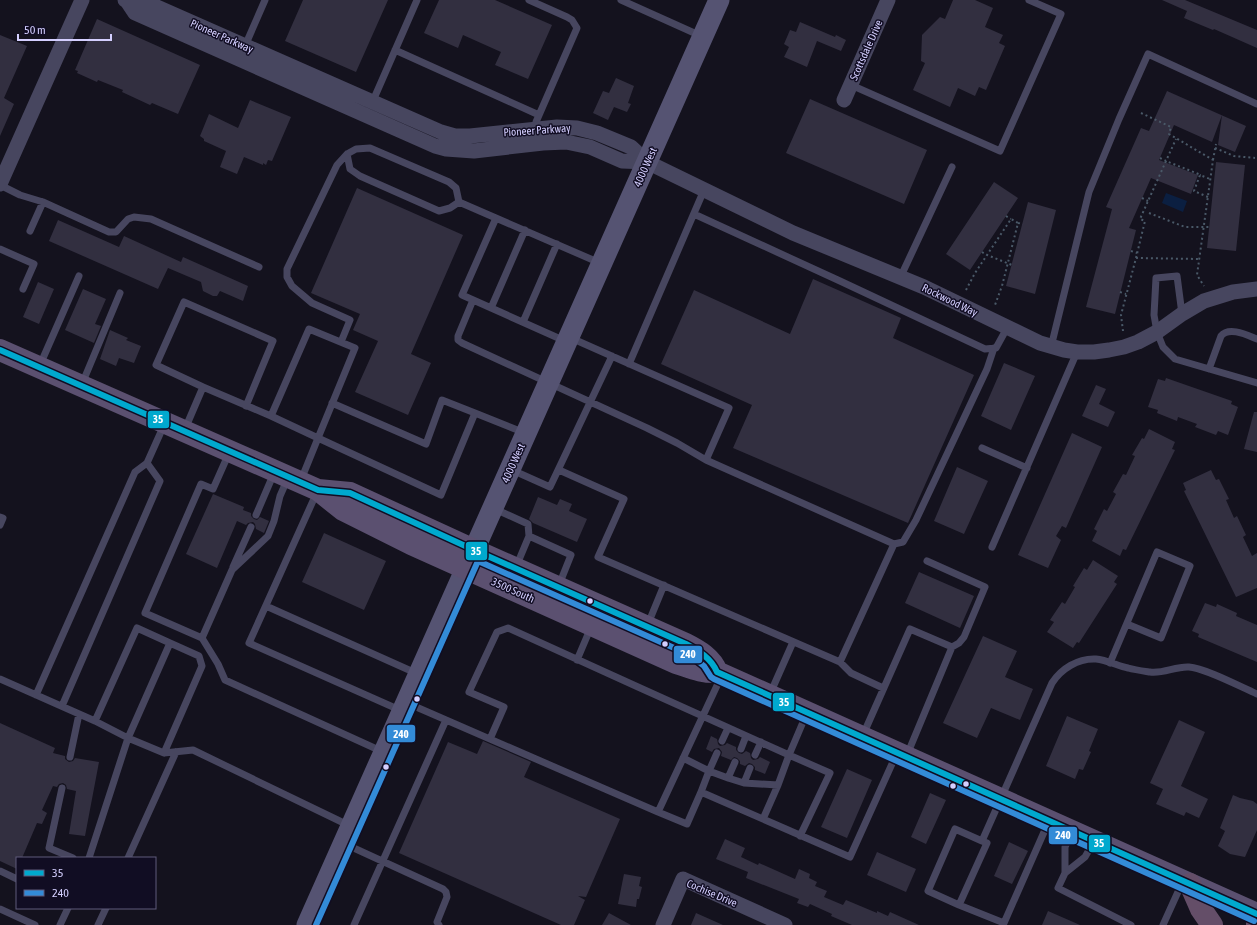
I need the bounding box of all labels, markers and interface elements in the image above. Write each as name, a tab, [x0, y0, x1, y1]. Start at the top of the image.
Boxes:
scale bar	[18, 16, 111, 42]
street label: Pioneer Parkway	[189, 17, 256, 55]
street label: Scottsdale Drive	[847, 18, 885, 82]
text: 50 m	[24, 23, 46, 37]
street label: Pioneer Parkway	[503, 122, 571, 138]
street label: 4000 West	[631, 145, 659, 189]
street label: Rockwood Way	[920, 281, 980, 319]
line badge: 35	[147, 410, 170, 429]
text: 35	[153, 413, 163, 425]
street label: 4000 West	[499, 441, 527, 485]
line badge: 35	[465, 541, 488, 561]
text: 35	[471, 545, 481, 557]
street label: 3500 South	[490, 575, 536, 605]
unlabelled marker	[585, 596, 595, 606]
unlabelled marker	[660, 639, 670, 649]
line badge: 240	[673, 645, 703, 664]
text: 240	[680, 648, 696, 660]
line badge: 35	[772, 692, 795, 712]
unlabelled marker	[412, 694, 422, 704]
text: 35	[779, 696, 789, 708]
line badge: 240	[386, 724, 416, 743]
text: 240	[393, 728, 409, 740]
unlabelled marker	[381, 762, 391, 772]
unlabelled marker	[961, 779, 971, 789]
unlabelled marker	[948, 781, 958, 791]
line badge: 240	[1048, 826, 1078, 845]
text: 240	[1055, 829, 1071, 841]
line badge: 35	[1088, 834, 1111, 853]
text: 35	[1094, 837, 1104, 849]
legend	[16, 857, 156, 909]
text: 35	[52, 866, 63, 880]
street label: Cochise Drive	[685, 877, 739, 909]
text: 240	[52, 886, 69, 900]

